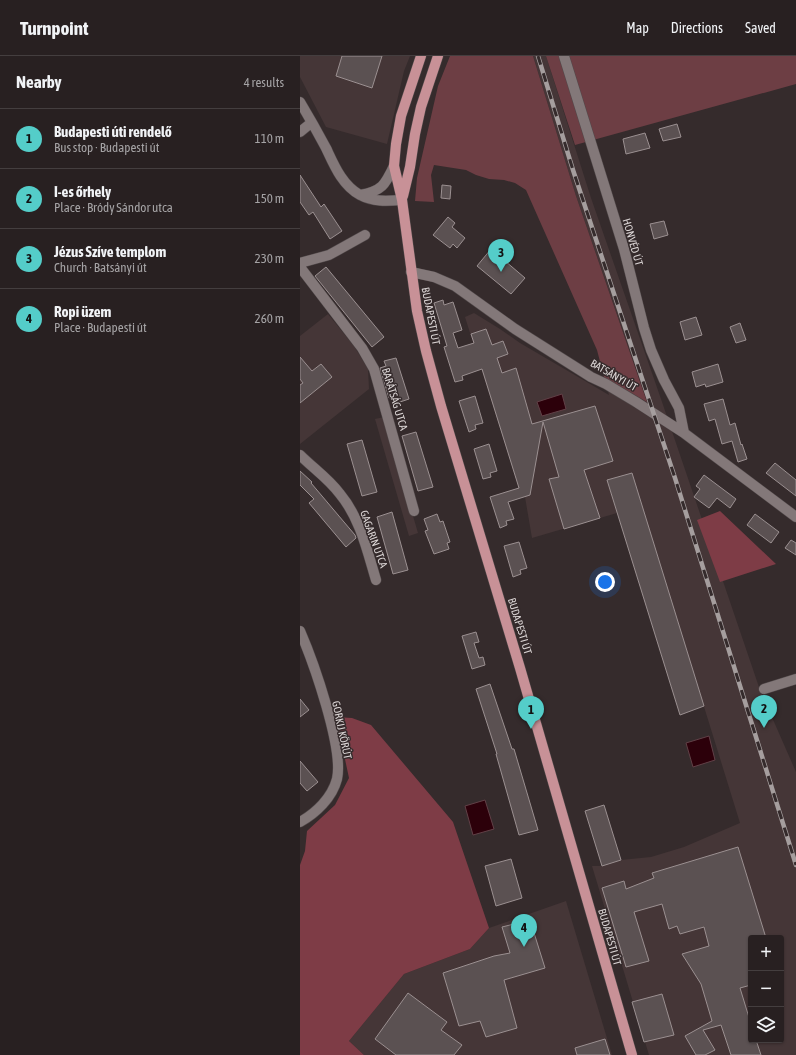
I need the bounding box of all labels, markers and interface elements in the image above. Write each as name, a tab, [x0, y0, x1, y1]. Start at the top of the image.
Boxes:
text: Turnpoint	[20, 17, 88, 39]
text: Map	[626, 20, 649, 36]
text: Directions	[671, 20, 723, 36]
text: Saved	[745, 20, 776, 36]
text: Nearby	[16, 72, 62, 92]
text: 4 results	[244, 75, 284, 90]
text: Budapesti úti rendelő	[54, 123, 172, 140]
text: 1	[26, 131, 32, 146]
text: 110 m	[255, 131, 284, 146]
text: Bus stop · Budapesti út	[54, 140, 159, 155]
text: I-es őrhely	[54, 183, 111, 200]
text: 2	[26, 191, 32, 206]
text: 150 m	[255, 191, 284, 206]
text: Place · Bródy Sándor utca	[54, 200, 173, 215]
street label: HONVÉD ÚT	[621, 217, 645, 267]
pin: 3	[488, 239, 514, 272]
text: Jézus Szíve templom	[54, 243, 166, 260]
text: 3	[26, 251, 32, 266]
text: 230 m	[255, 251, 284, 266]
text: Church · Batsányi út	[54, 260, 147, 275]
street label: BUDAPESTI ÚT	[420, 286, 442, 346]
text: Ropi üzem	[54, 303, 111, 320]
text: 4	[26, 311, 32, 326]
text: 260 m	[255, 311, 284, 326]
text: Place · Budapesti út	[54, 320, 147, 335]
street label: BATSÁNYI ÚT	[588, 357, 640, 393]
street label: BARÁTSÁG UTCA	[380, 366, 410, 432]
street label: GAGARIN UTCA	[358, 509, 390, 570]
your location	[595, 572, 615, 592]
street label: BUDAPESTI ÚT	[506, 596, 534, 656]
pin: 2	[751, 695, 777, 728]
pin: 1	[518, 696, 544, 729]
street label: GORKIJ KÖRÚT	[330, 700, 354, 760]
street label: BUDAPESTI ÚT	[596, 907, 624, 967]
pin: 4	[511, 914, 537, 947]
map controls	[748, 935, 784, 1043]
button: +	[748, 935, 784, 971]
button: −	[748, 971, 784, 1007]
button: layers	[748, 1007, 784, 1043]

